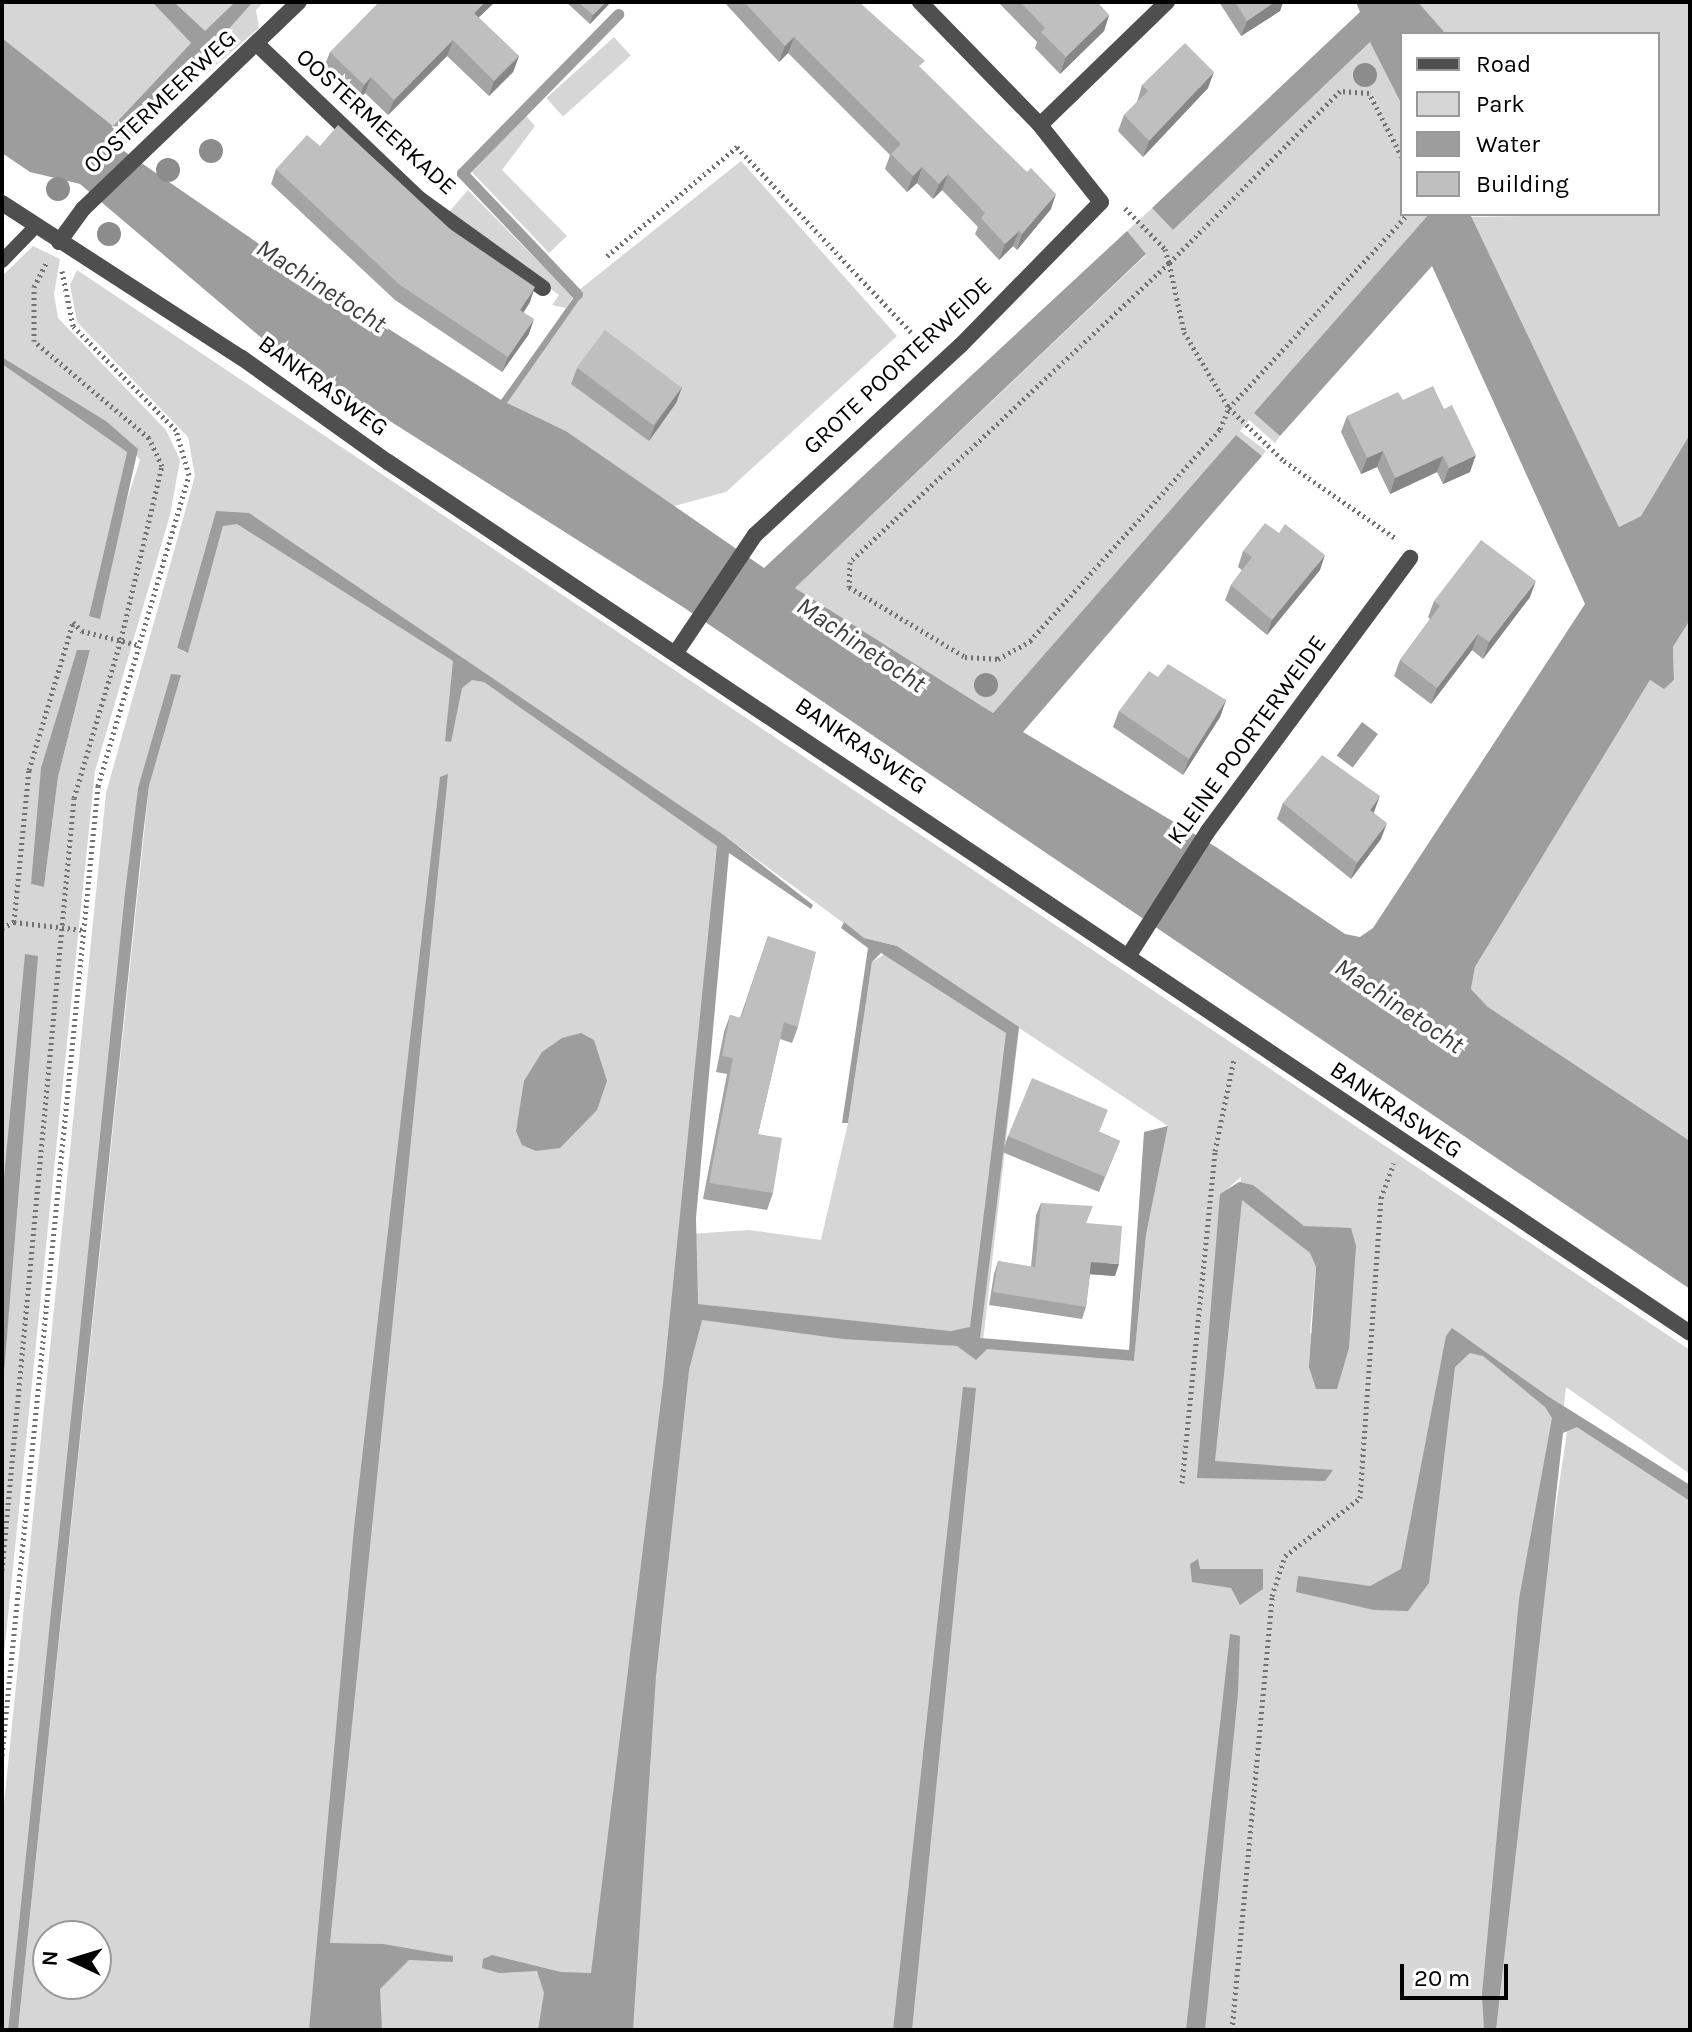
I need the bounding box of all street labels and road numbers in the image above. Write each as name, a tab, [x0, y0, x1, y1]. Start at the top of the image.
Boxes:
street label: OOSTERMEERWEG	[78, 24, 242, 180]
street label: OOSTERMEERKADE	[290, 43, 462, 201]
street label: GROTE POORTERWEIDE	[798, 271, 998, 461]
street label: BANKRASWEG	[253, 329, 393, 443]
street label: KLEINE POORTERWEIDE	[1161, 630, 1333, 850]
street label: BANKRASWEG	[789, 691, 933, 801]
street label: BANKRASWEG	[1324, 1055, 1468, 1165]

